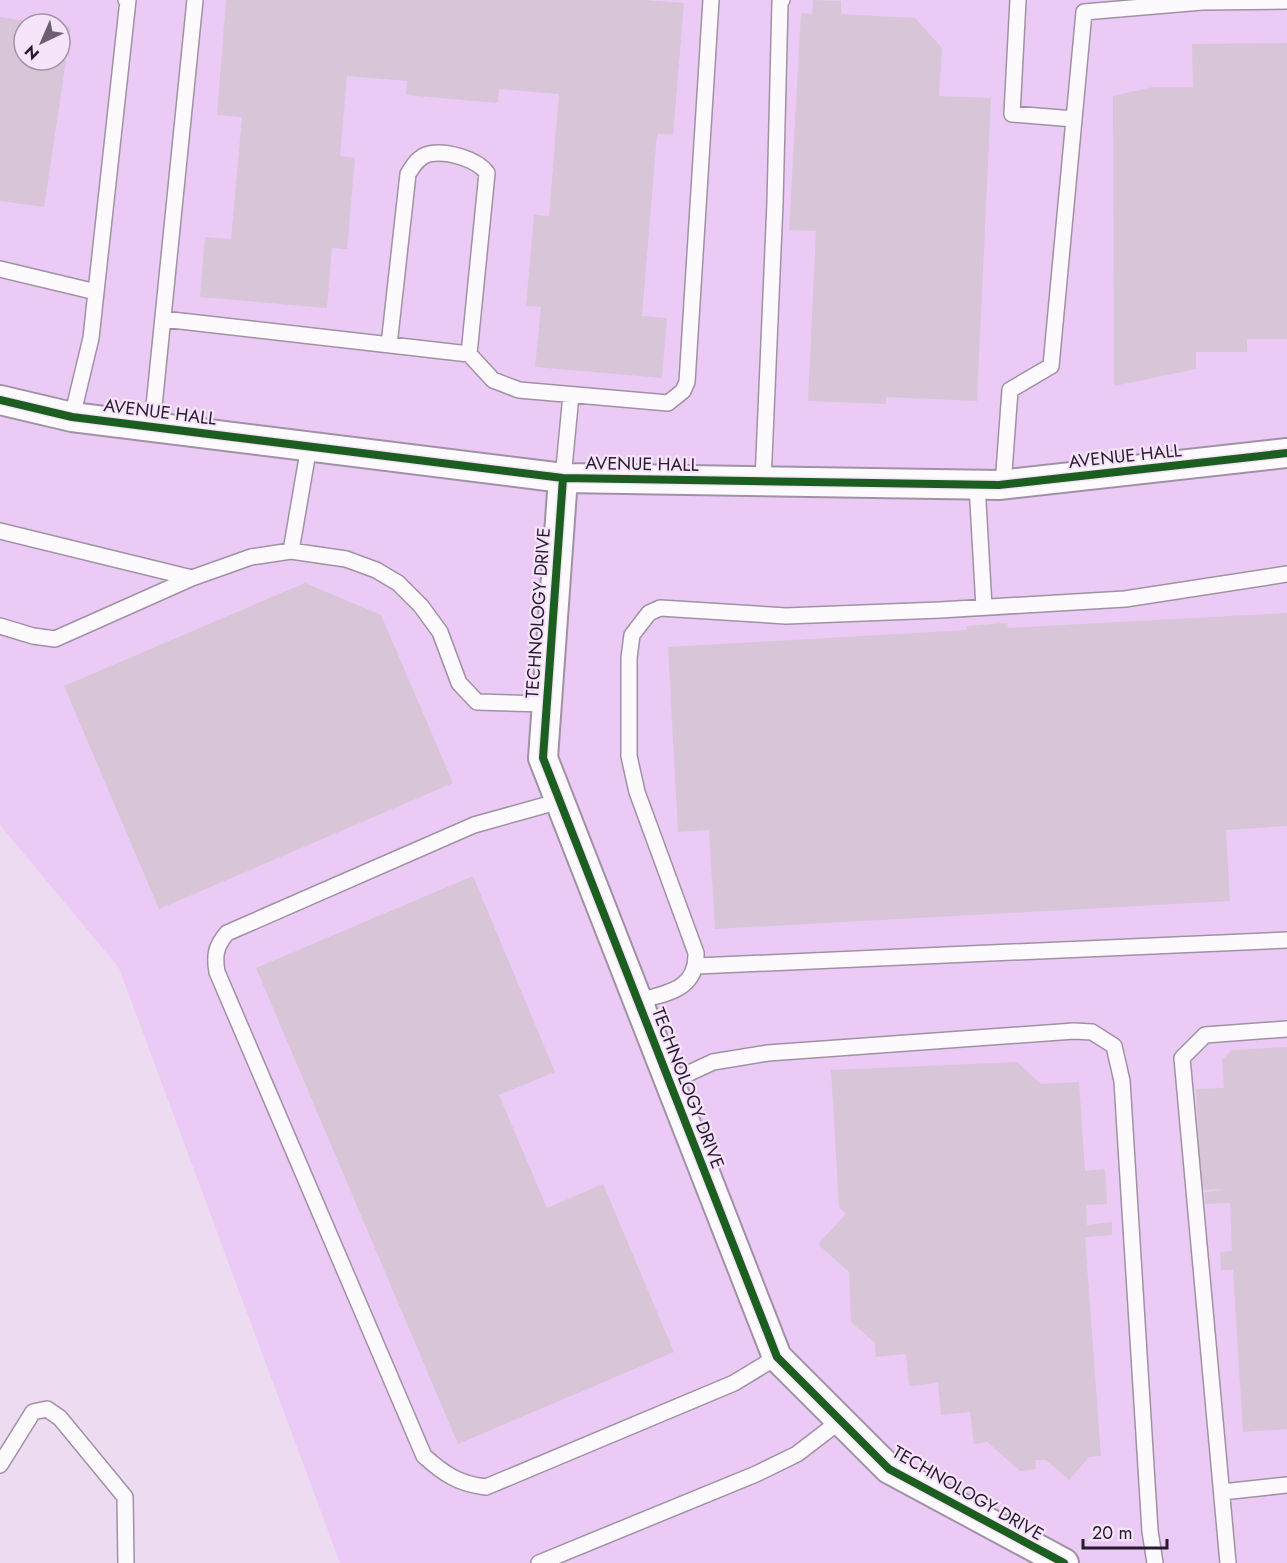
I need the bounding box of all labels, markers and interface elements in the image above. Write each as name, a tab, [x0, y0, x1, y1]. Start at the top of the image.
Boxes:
north arrow	[12, 12, 72, 72]
text: N	[19, 40, 44, 65]
street label: AVENUE HALL	[102, 392, 218, 432]
street label: AVENUE HALL	[1067, 437, 1183, 475]
street label: AVENUE HALL	[585, 450, 699, 478]
street label: TECHNOLOGY DRIVE	[519, 527, 557, 699]
street label: TECHNOLOGY DRIVE	[645, 1004, 731, 1172]
street label: TECHNOLOGY DRIVE	[888, 1439, 1048, 1547]
scale bar	[1083, 1512, 1167, 1550]
text: 20 m	[1092, 1520, 1132, 1546]

